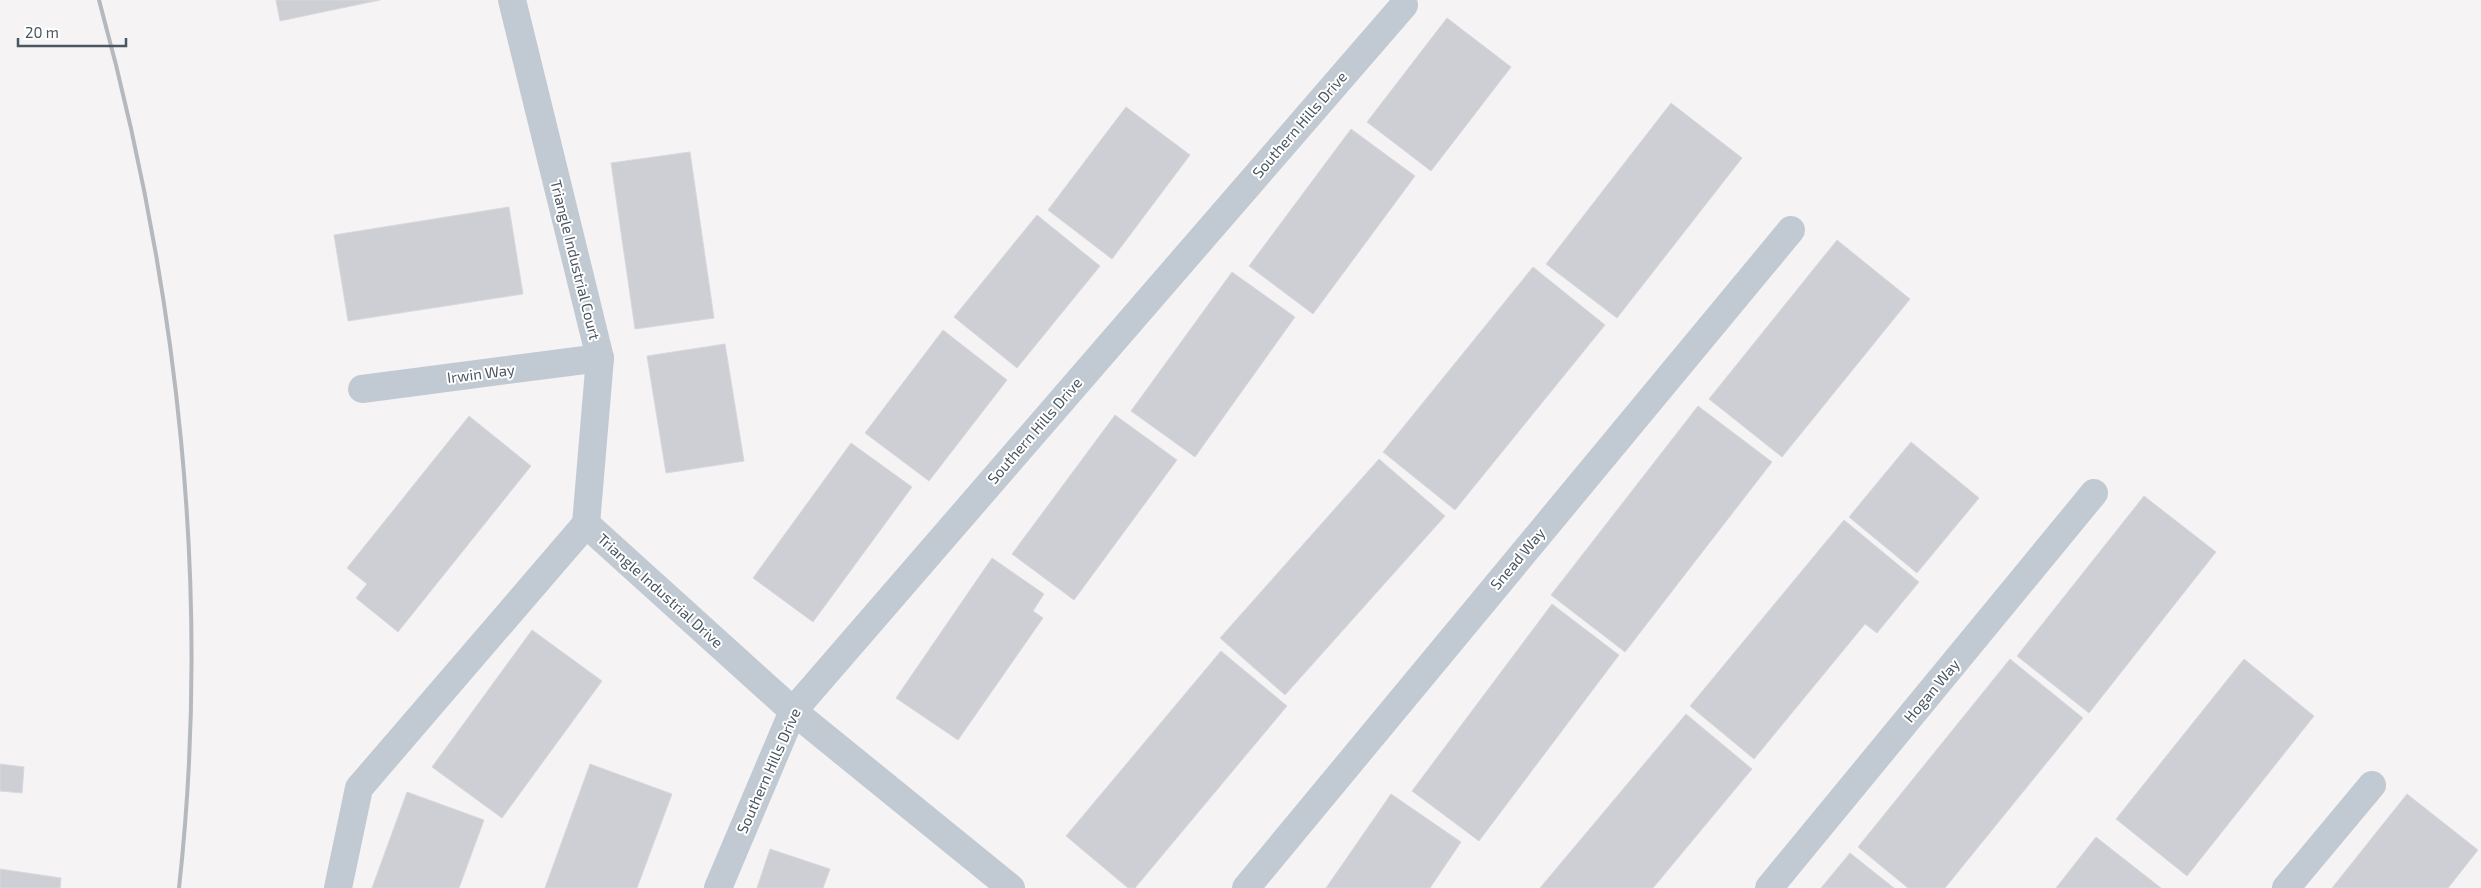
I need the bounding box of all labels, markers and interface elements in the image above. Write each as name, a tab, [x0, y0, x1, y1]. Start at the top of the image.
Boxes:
scale bar	[18, 15, 125, 47]
text: 20 m	[25, 23, 59, 41]
street label: Southern Hills Drive	[1248, 67, 1350, 181]
street label: Triangle Industrial Court	[547, 178, 605, 342]
street label: Irwin Way	[446, 360, 516, 386]
street label: Southern Hills Drive	[983, 373, 1085, 487]
street label: Snead Way	[1486, 524, 1548, 593]
street label: Triangle Industrial Drive	[594, 529, 727, 651]
street label: Hogan Way	[1900, 655, 1963, 726]
street label: Southern Hills Drive	[732, 705, 804, 836]

